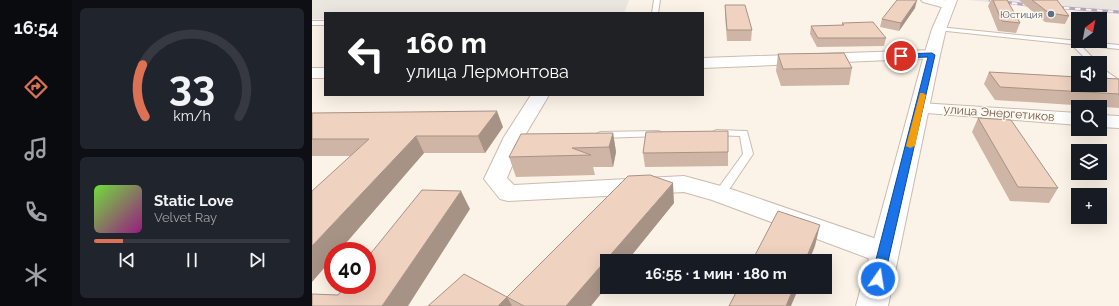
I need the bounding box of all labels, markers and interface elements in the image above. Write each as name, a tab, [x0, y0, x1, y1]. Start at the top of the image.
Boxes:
place label: Юстиция	[1000, 9, 1043, 20]
marker: Юстиция	[1046, 9, 1056, 19]
north arrow	[1071, 12, 1107, 48]
map controls	[1071, 12, 1107, 224]
text: 16:54	[14, 17, 58, 38]
text: 160 m	[406, 27, 487, 60]
icon: left	[340, 28, 392, 80]
pin	[884, 39, 918, 73]
icon: arrive	[890, 45, 912, 67]
button: sound	[1071, 56, 1107, 92]
text: 33	[169, 60, 215, 109]
text: улица Лермонтова	[406, 61, 569, 82]
icon: directions	[22, 73, 50, 101]
button: search	[1071, 100, 1107, 136]
street label: улица Энергетиков	[943, 102, 1055, 124]
text: km/h	[173, 107, 211, 123]
icon: music	[22, 135, 50, 163]
button: layers	[1071, 144, 1107, 180]
button: +	[1071, 188, 1107, 224]
text: Static Love	[154, 192, 233, 210]
icon: phone	[22, 198, 50, 226]
text: Velvet Ray	[154, 210, 217, 225]
speed limit sign: 40	[324, 242, 376, 294]
icon: previous	[116, 249, 138, 271]
icon: pause	[181, 249, 203, 271]
icon: next	[246, 249, 268, 271]
position arrow	[857, 258, 899, 300]
icon: climate	[22, 261, 50, 289]
text: 16:55 · 1 мин · 180 m	[645, 265, 787, 283]

